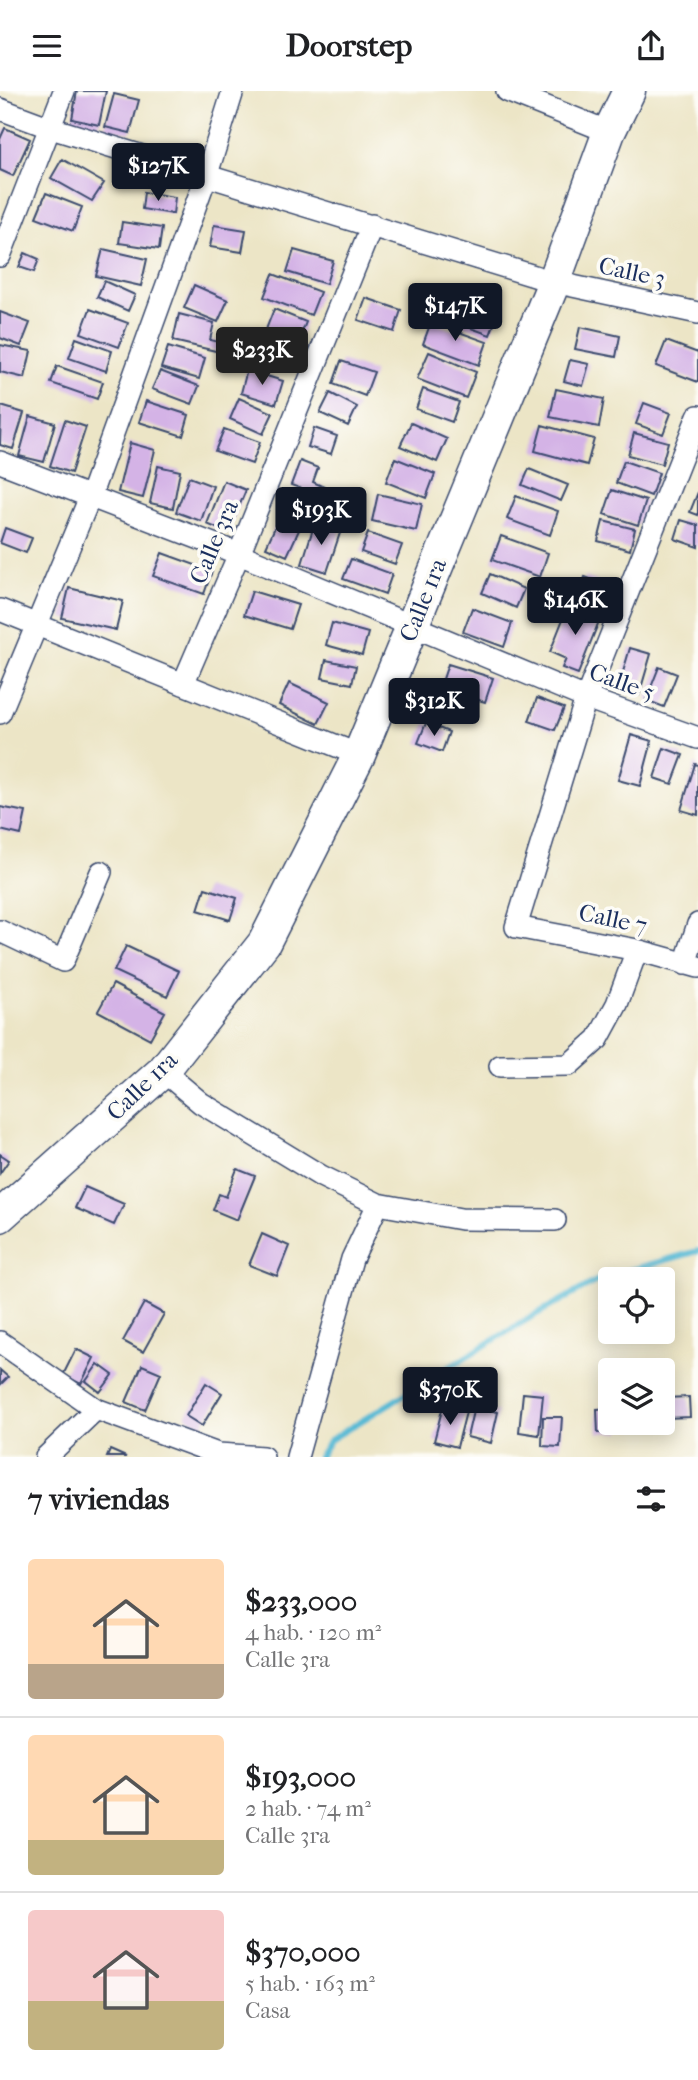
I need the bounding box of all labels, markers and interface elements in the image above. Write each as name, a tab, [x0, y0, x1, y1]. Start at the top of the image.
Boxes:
icon: menu	[28, 27, 66, 65]
text: Doorstep	[286, 27, 412, 64]
icon: share	[632, 27, 670, 65]
pin: $127K	[109, 143, 207, 203]
text: $127K	[128, 152, 188, 179]
street label: Calle 3	[596, 251, 668, 293]
pin: $147K	[406, 283, 504, 343]
text: $147K	[424, 292, 486, 319]
pin: $233K	[213, 327, 311, 387]
text: $233K	[232, 336, 292, 363]
pin: $193K	[272, 487, 370, 547]
street label: Calle 3ra	[184, 495, 245, 588]
text: $193K	[291, 496, 351, 523]
street label: Calle 1ra	[394, 553, 453, 646]
pin: $146K	[526, 577, 624, 637]
text: $146K	[543, 586, 607, 613]
street label: Calle 5	[585, 657, 659, 707]
pin: $312K	[385, 679, 483, 738]
text: $312K	[405, 687, 463, 714]
street label: Calle 7	[576, 898, 650, 940]
street label: Calle 1ra	[101, 1045, 184, 1126]
map controls	[598, 1267, 675, 1435]
button: locate	[598, 1267, 675, 1344]
button: layers	[598, 1358, 675, 1435]
pin: $370K	[401, 1367, 499, 1427]
text: $370K	[419, 1376, 481, 1403]
icon: filters	[632, 1480, 670, 1518]
text: 7 viviendas	[28, 1482, 169, 1517]
text: $233,000	[245, 1584, 357, 1619]
icon: home	[84, 1587, 168, 1671]
text: 4 hab. · 120 m²	[245, 1619, 381, 1646]
text: Calle 3ra	[245, 1646, 330, 1673]
text: $193,000	[245, 1760, 356, 1795]
icon: home	[84, 1763, 168, 1847]
text: 2 hab. · 74 m²	[245, 1795, 371, 1822]
text: Calle 3ra	[245, 1822, 330, 1849]
text: $370,000	[245, 1935, 361, 1970]
icon: home	[84, 1938, 168, 2022]
text: 5 hab. · 163 m²	[245, 1970, 375, 1997]
text: Casa	[245, 1997, 290, 2024]

